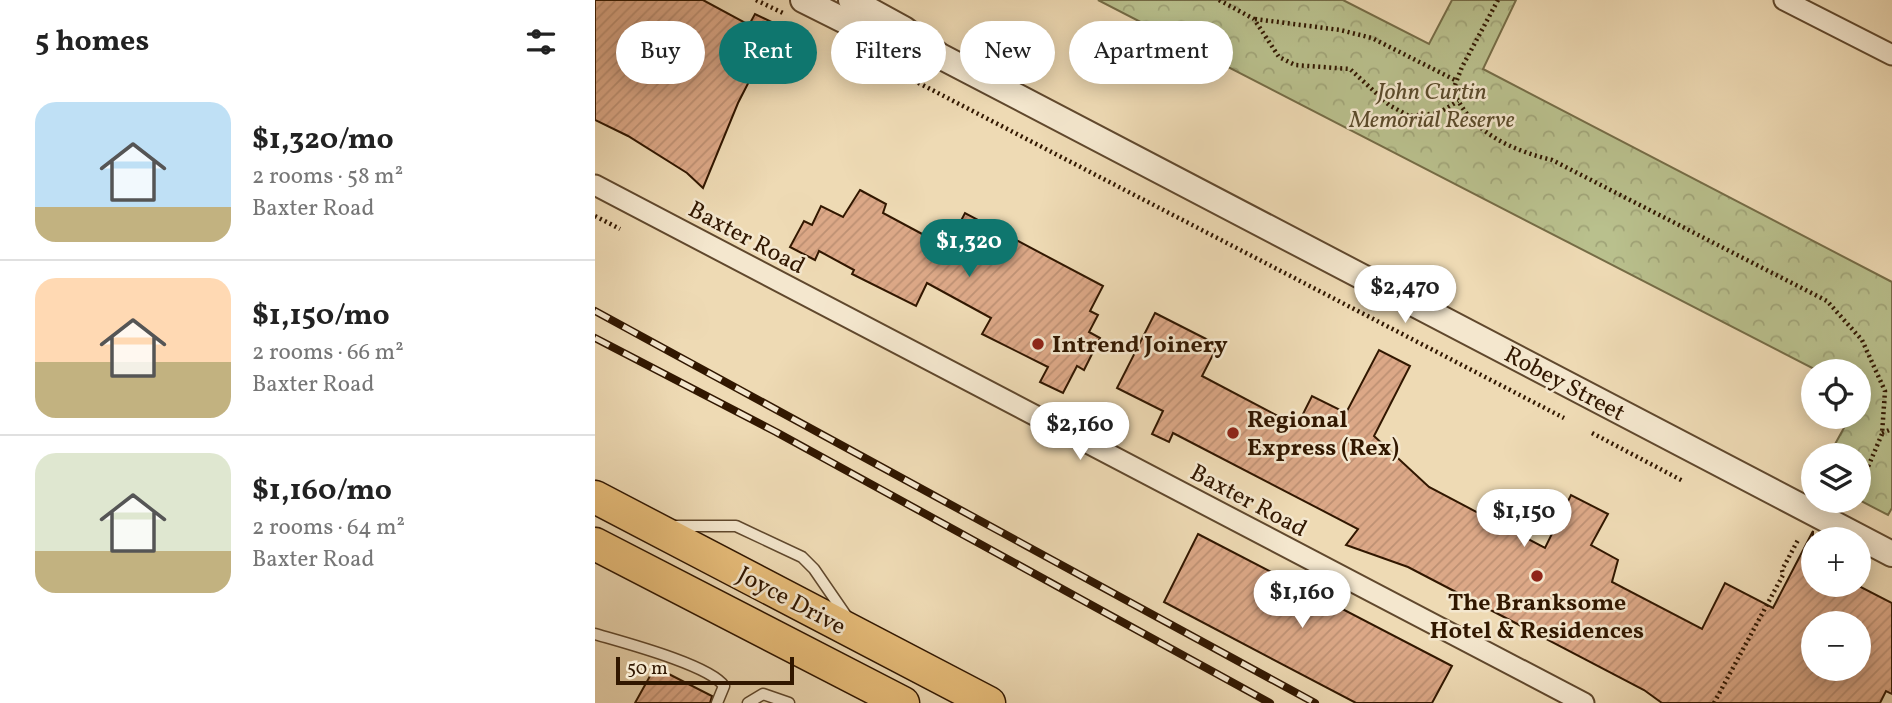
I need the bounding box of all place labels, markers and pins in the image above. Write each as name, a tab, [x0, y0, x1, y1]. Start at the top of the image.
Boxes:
pin: $1,320	[912, 219, 1026, 279]
pin: $2,470	[1348, 266, 1462, 325]
place label: Intrend Joinery	[1052, 329, 1228, 363]
marker: Intrend Joinery	[1030, 336, 1046, 352]
pin: $2,160	[1023, 402, 1137, 462]
place label: Regional Express (Rex)	[1247, 404, 1399, 466]
marker: Regional Express (Rex)	[1225, 425, 1241, 441]
pin: $1,150	[1467, 490, 1581, 549]
marker: The Branksome Hotel & Residences	[1529, 568, 1545, 584]
pin: $1,160	[1245, 570, 1359, 630]
place label: The Branksome Hotel & Residences	[1430, 587, 1644, 649]

